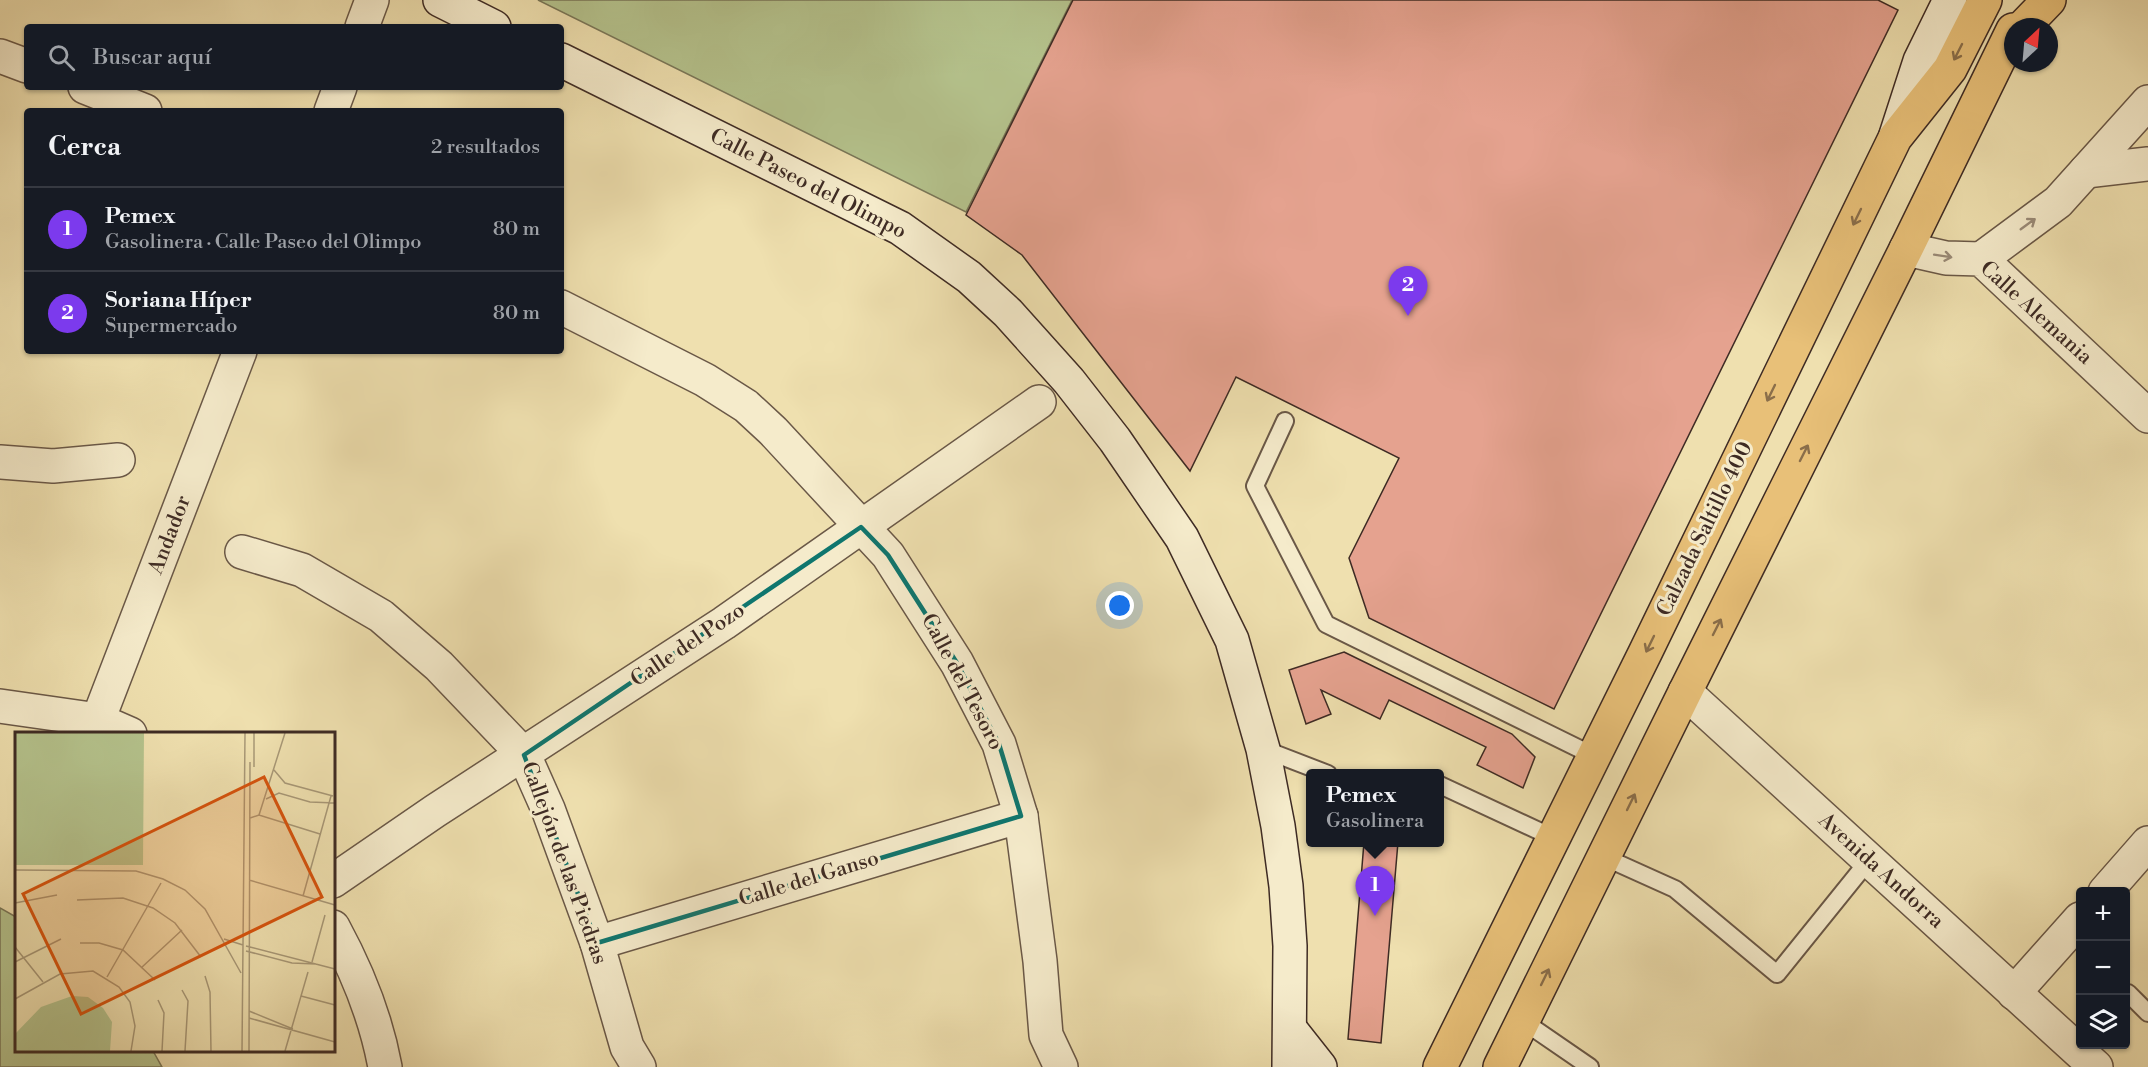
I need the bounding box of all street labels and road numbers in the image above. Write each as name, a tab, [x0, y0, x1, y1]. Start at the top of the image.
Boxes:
street label: Calle Paseo del Olimpo	[705, 123, 911, 245]
street label: Calle Alemania	[1974, 256, 2098, 371]
street label: Calzada Saltillo 400	[1651, 437, 1759, 621]
street label: Andador	[143, 492, 197, 579]
street label: Calle del Pozo	[626, 597, 750, 693]
street label: Calle del Tesoro	[915, 609, 1009, 755]
street label: Callejón de las Piedras	[515, 758, 613, 968]
street label: Avenida Andorra	[1812, 807, 1950, 935]
street label: Calle del Ganso	[736, 845, 882, 913]

